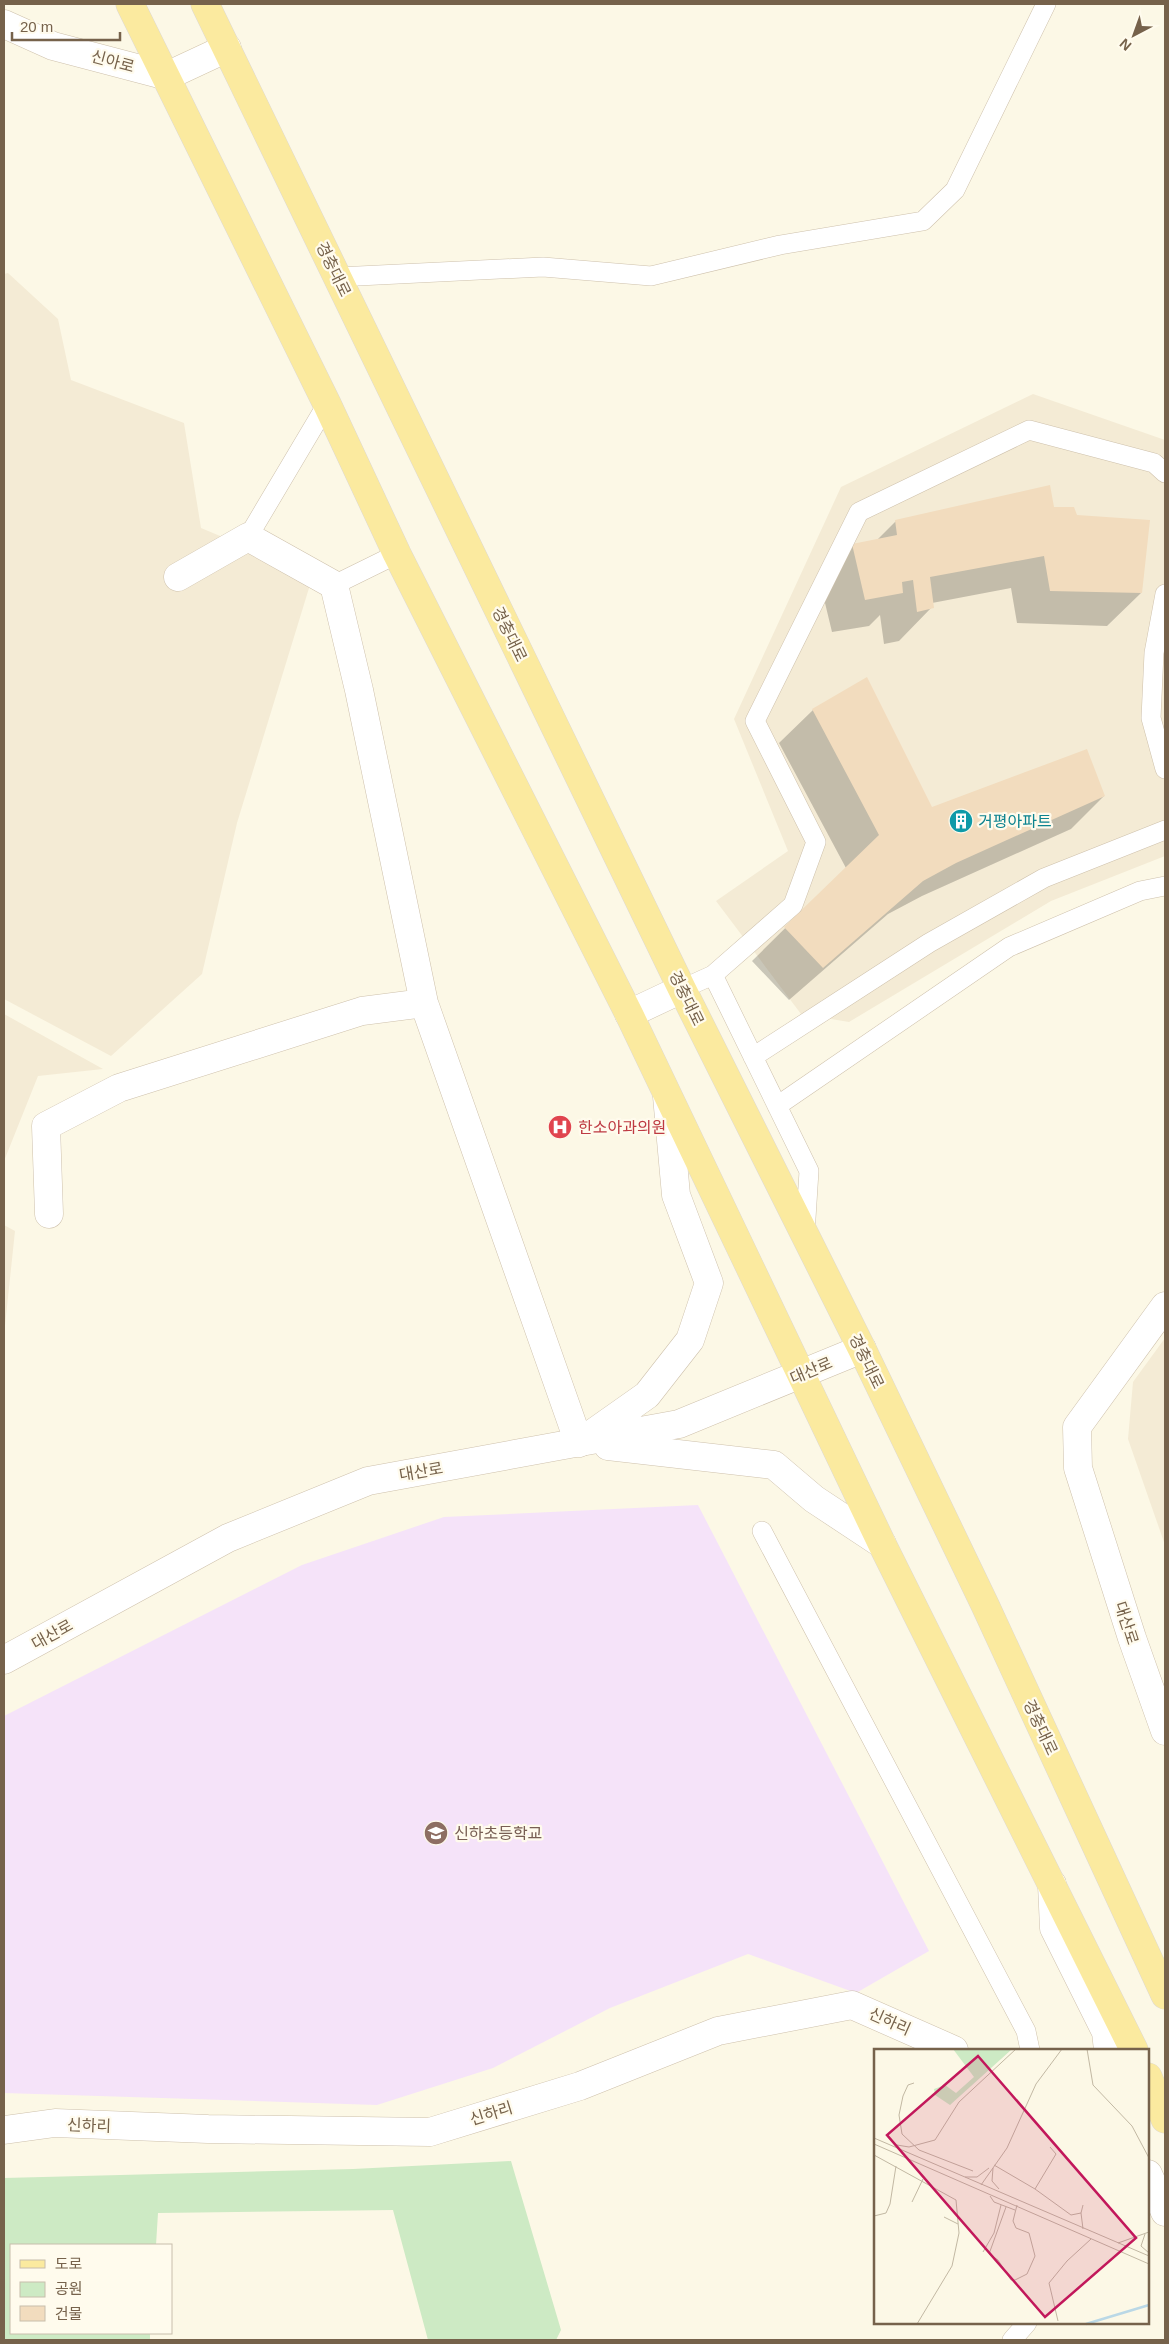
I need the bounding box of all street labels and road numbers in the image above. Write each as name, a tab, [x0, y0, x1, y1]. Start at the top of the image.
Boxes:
street label: 신아로	[89, 48, 137, 75]
street label: 경충대로	[313, 239, 354, 300]
street label: 경충대로	[489, 604, 530, 665]
street label: 경충대로	[666, 968, 707, 1029]
street label: 경충대로	[846, 1331, 887, 1392]
street label: 대산로	[788, 1354, 835, 1387]
street label: 대산로	[398, 1459, 445, 1484]
street label: 대산로	[1112, 1600, 1142, 1647]
street label: 대산로	[29, 1616, 76, 1653]
street label: 경충대로	[1020, 1697, 1061, 1758]
street label: 신하리	[866, 2005, 913, 2038]
street label: 신하리	[468, 2099, 515, 2128]
street label: 신하리	[67, 2116, 111, 2135]

